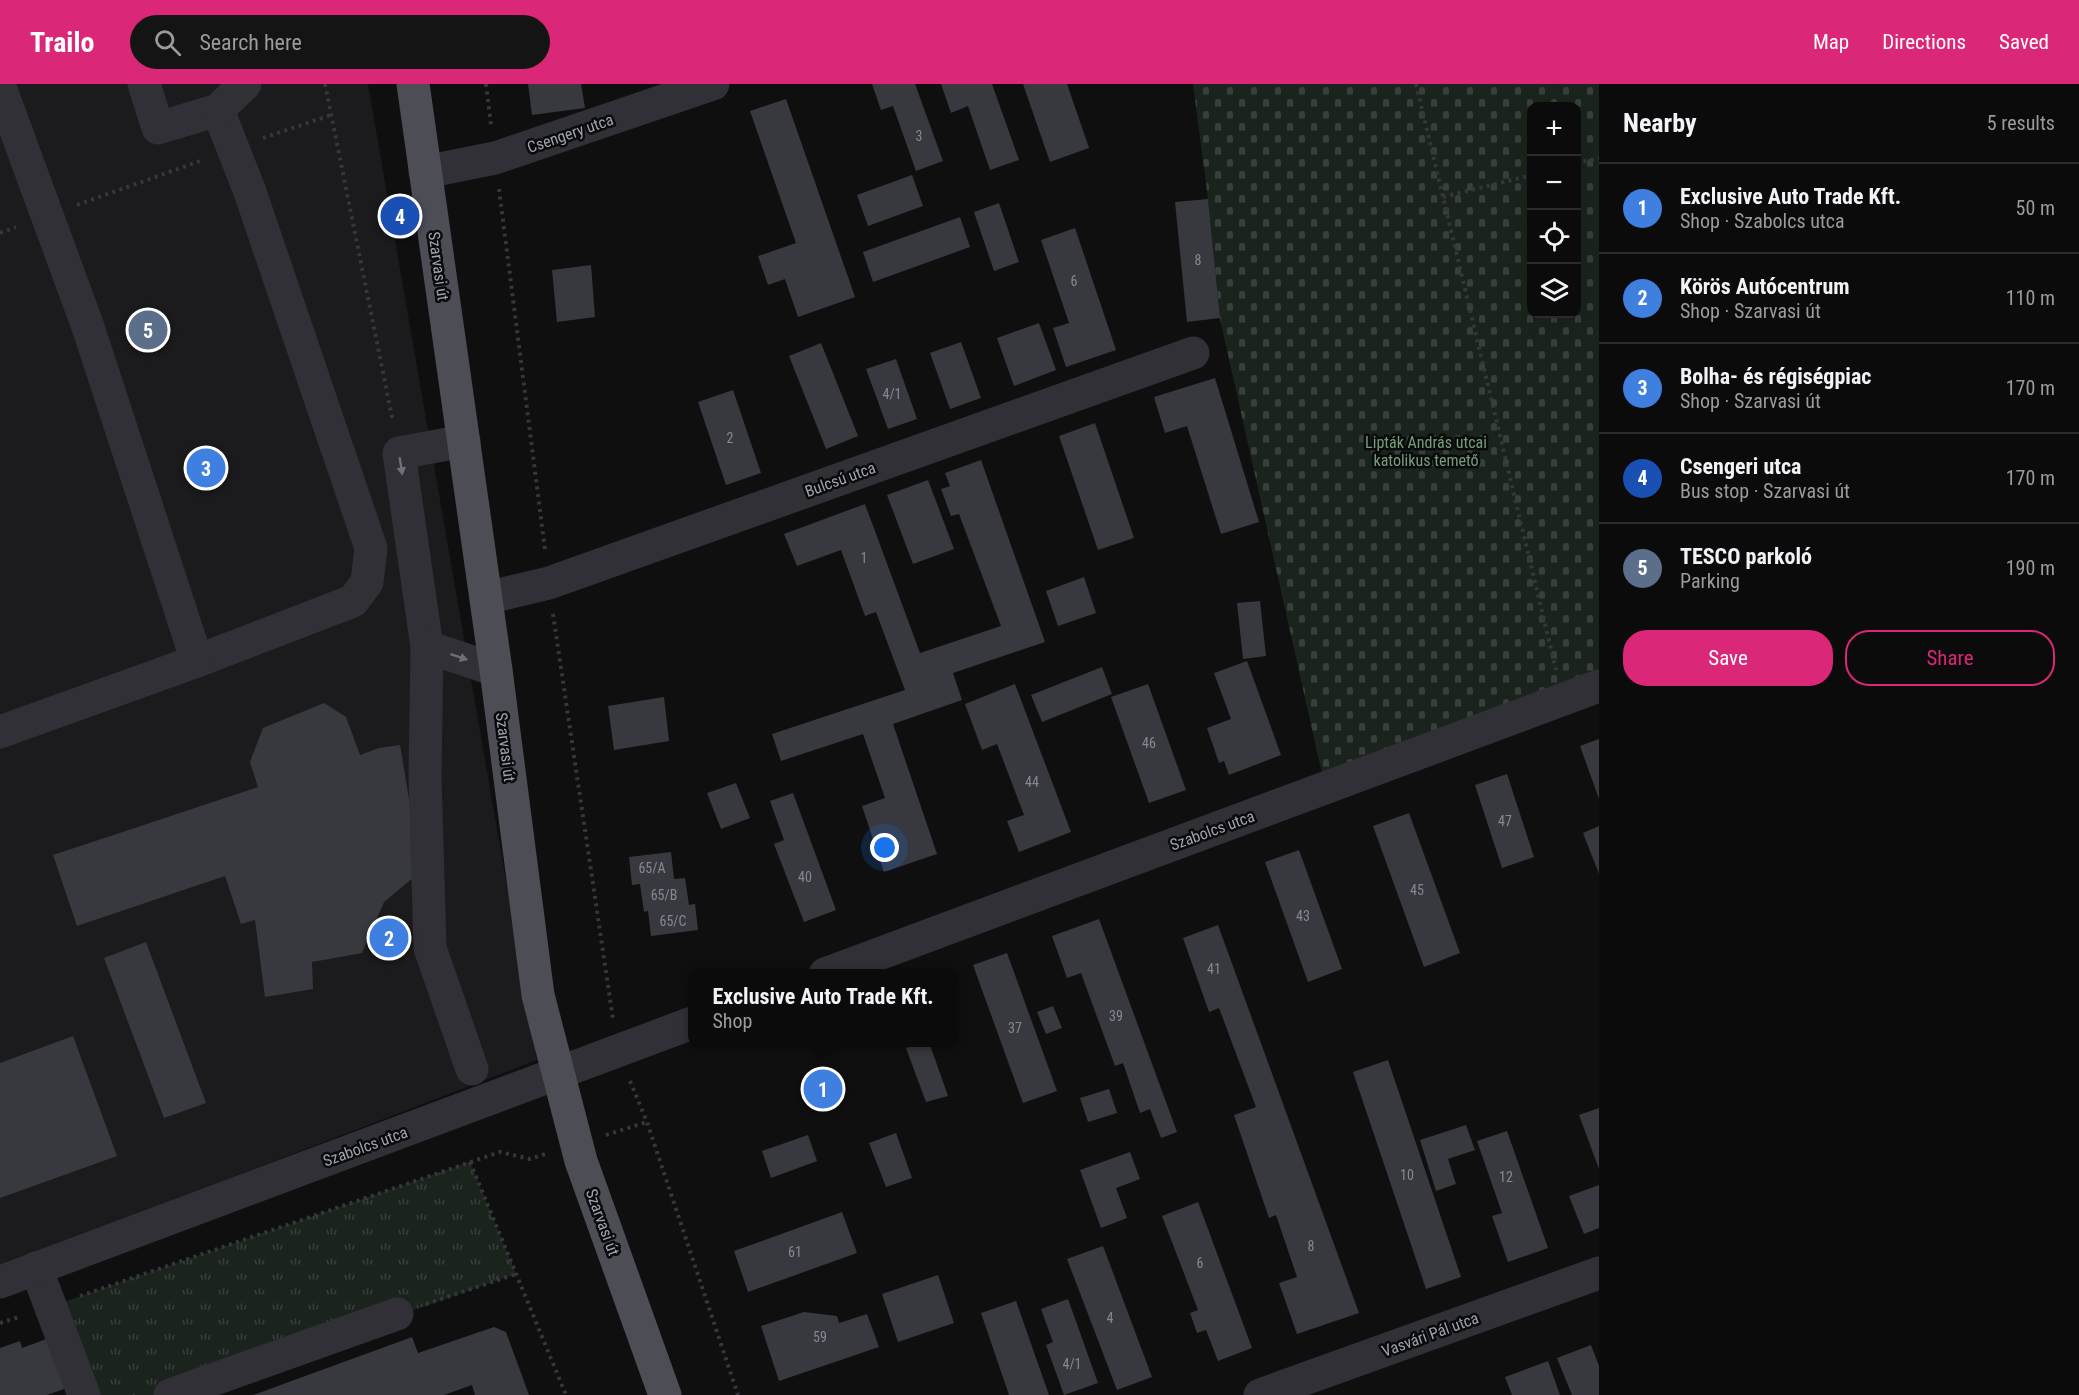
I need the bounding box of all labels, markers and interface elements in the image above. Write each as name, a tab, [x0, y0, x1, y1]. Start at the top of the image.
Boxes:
search box	[130, 15, 550, 69]
text: Trailo	[30, 26, 94, 59]
icon: search	[151, 26, 184, 59]
text: Search here	[199, 30, 302, 55]
text: Map	[1813, 30, 1849, 54]
text: Directions	[1882, 30, 1966, 54]
text: Saved	[1999, 30, 2049, 54]
map controls	[1527, 102, 1581, 318]
button: +	[1527, 102, 1581, 156]
text: Nearby	[1623, 108, 1697, 138]
street label: Csengery utca	[525, 110, 616, 157]
text: 5 results	[1987, 111, 2055, 135]
house number: 3	[916, 128, 922, 144]
button: −	[1527, 156, 1581, 210]
text: Exclusive Auto Trade Kft.	[1680, 184, 1901, 209]
pin: 4	[380, 194, 420, 238]
text: 1	[1637, 196, 1648, 220]
text: 50 m	[2016, 196, 2055, 220]
text: Shop · Szabolcs utca	[1680, 209, 1845, 233]
button: locate	[1527, 210, 1581, 264]
street label: Szarvasi út	[424, 230, 453, 302]
house number: 8	[1195, 252, 1202, 268]
button: layers	[1527, 264, 1581, 318]
house number: 6	[1071, 273, 1078, 289]
text: Körös Autócentrum	[1680, 274, 1850, 299]
text: 2	[1637, 286, 1648, 310]
text: 110 m	[2006, 286, 2055, 310]
text: Shop · Szarvasi út	[1680, 299, 1821, 323]
pin: 5	[128, 308, 168, 352]
text: Bolha- és régiségpiac	[1680, 364, 1871, 389]
text: 3	[1637, 376, 1648, 400]
text: 170 m	[2006, 376, 2055, 400]
house number: 4/1	[882, 386, 902, 402]
text: Shop · Szarvasi út	[1680, 389, 1821, 413]
house number: 2	[727, 430, 734, 446]
park label: Lipták András utcai katolikus temető	[1365, 433, 1487, 470]
pin: 3	[186, 446, 226, 490]
text: Csengeri utca	[1680, 454, 1801, 479]
one-way arrow	[397, 457, 406, 476]
street label: Bulcsú utca	[802, 458, 878, 501]
text: 4	[1637, 466, 1648, 490]
text: 170 m	[2006, 466, 2055, 490]
text: Bus stop · Szarvasi út	[1680, 479, 1850, 503]
text: TESCO parkoló	[1680, 544, 1812, 569]
house number: 1	[861, 550, 867, 566]
text: 5	[1637, 556, 1648, 580]
text: 190 m	[2006, 556, 2055, 580]
text: Parking	[1680, 569, 1740, 593]
button: Save	[1623, 630, 1833, 686]
button: Share	[1845, 630, 2055, 686]
one-way arrow	[450, 653, 468, 663]
street label: Szarvasi út	[492, 711, 519, 783]
house number: 46	[1142, 735, 1156, 751]
house number: 44	[1025, 774, 1039, 790]
street label: Szabolcs utca	[1167, 806, 1257, 855]
house number: 47	[1498, 813, 1512, 829]
your location	[870, 833, 899, 862]
house number: 65/A	[638, 860, 666, 876]
house number: 40	[798, 869, 812, 885]
house number: 45	[1410, 882, 1424, 898]
house number: 65/B	[651, 887, 677, 903]
house number: 43	[1296, 908, 1310, 924]
house number: 65/C	[660, 913, 687, 929]
pin: 2	[370, 916, 408, 960]
house number: 41	[1207, 961, 1221, 977]
popup	[688, 969, 958, 1047]
text: Exclusive Auto Trade Kft.	[712, 984, 934, 1009]
house number: 39	[1109, 1008, 1123, 1024]
text: Shop	[712, 1009, 752, 1033]
house number: 37	[1008, 1020, 1022, 1036]
pin: 1	[804, 1066, 842, 1112]
street label: Szabolcs utca	[320, 1122, 410, 1171]
house number: 10	[1400, 1167, 1414, 1183]
house number: 12	[1499, 1169, 1513, 1185]
street label: Szarvasi út	[582, 1186, 623, 1258]
house number: 8	[1308, 1238, 1315, 1254]
house number: 61	[788, 1244, 802, 1260]
house number: 6	[1197, 1255, 1204, 1271]
street label: Vasvári Pál utca	[1379, 1308, 1481, 1361]
house number: 4	[1107, 1310, 1114, 1326]
house number: 59	[813, 1329, 827, 1345]
house number: 4/1	[1062, 1356, 1082, 1372]

